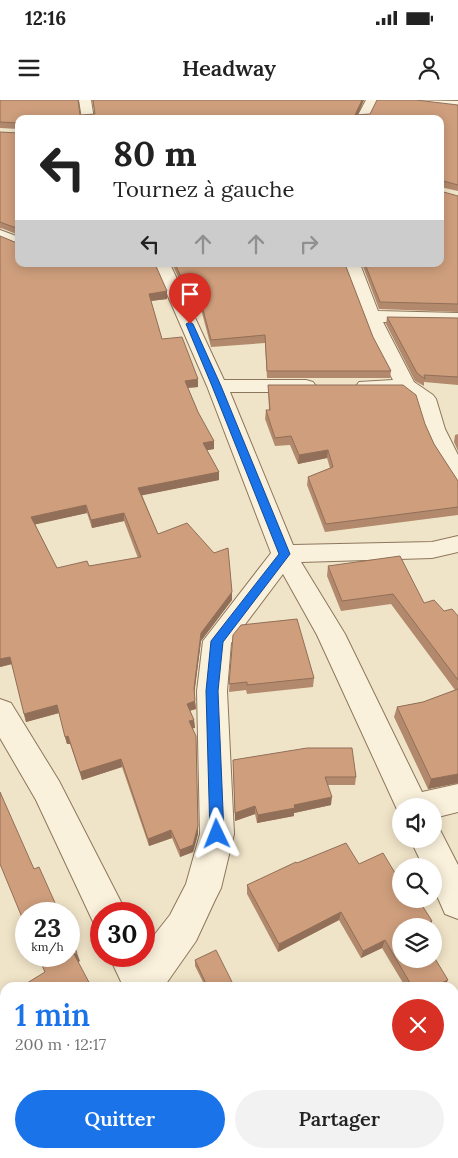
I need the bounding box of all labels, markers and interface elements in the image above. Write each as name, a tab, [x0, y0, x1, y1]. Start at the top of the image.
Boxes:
text: 12:16	[25, 6, 66, 30]
icon: menu	[15, 54, 43, 82]
text: Headway	[182, 54, 276, 82]
icon: person	[415, 54, 443, 82]
text: 80 m	[113, 131, 197, 176]
icon: left	[30, 135, 95, 200]
text: Tournez à gauche	[113, 175, 294, 203]
icon: left	[136, 230, 164, 258]
icon: ahead	[189, 230, 217, 258]
icon: ahead	[242, 230, 270, 258]
icon: right	[295, 230, 323, 258]
pin	[169, 273, 211, 324]
icon: arrive	[176, 280, 204, 308]
map controls	[392, 798, 442, 968]
button: sound	[392, 798, 442, 848]
position arrow	[190, 807, 242, 859]
button: search	[392, 858, 442, 908]
speed limit sign: 30	[90, 902, 155, 967]
text: 23	[34, 912, 61, 944]
button: layers	[392, 918, 442, 968]
text: km/h	[31, 939, 64, 954]
text: 1 min	[15, 996, 90, 1034]
button: close	[392, 999, 444, 1051]
text: 200 m · 12:17	[15, 1034, 106, 1054]
button: Quitter	[15, 1090, 225, 1148]
button: Partager	[235, 1090, 444, 1148]

